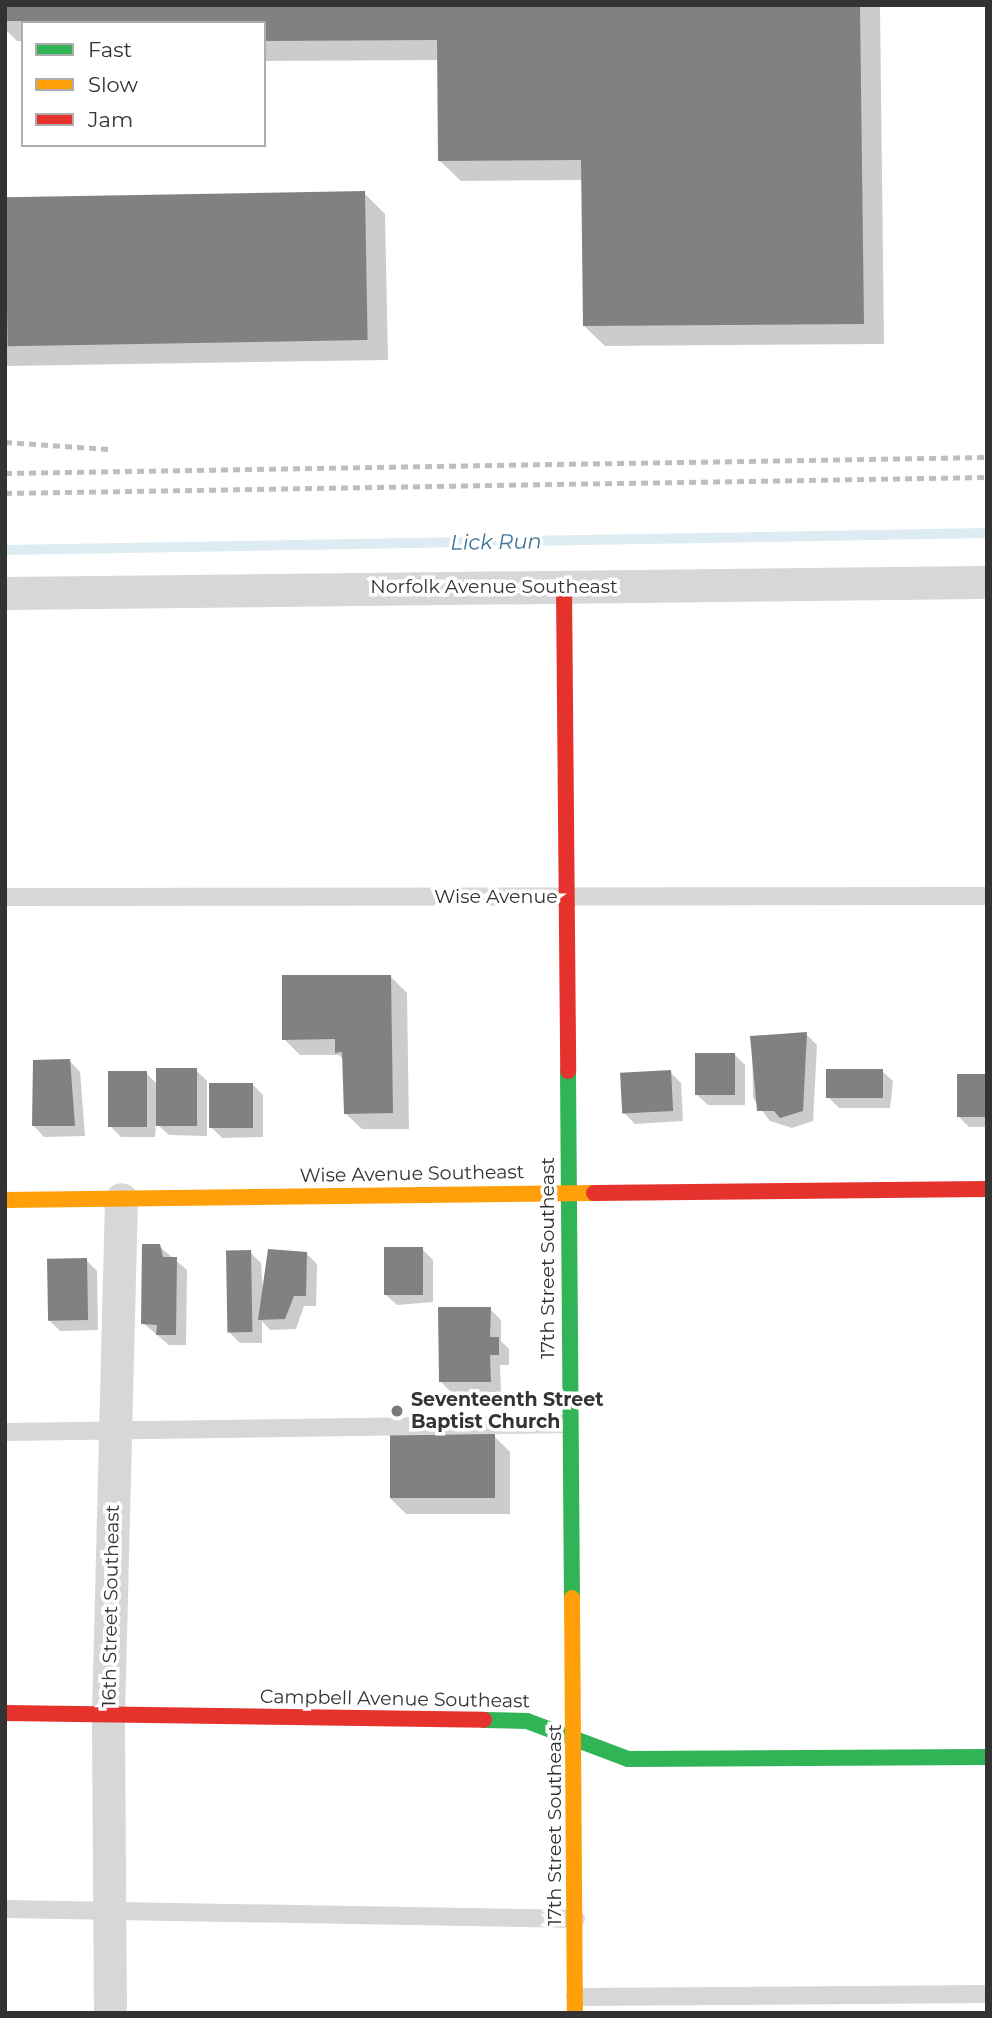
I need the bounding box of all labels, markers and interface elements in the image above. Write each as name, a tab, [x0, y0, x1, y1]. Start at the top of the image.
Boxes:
legend	[21, 21, 266, 147]
text: Fast	[88, 37, 132, 62]
text: Slow	[88, 72, 138, 97]
text: Jam	[88, 107, 133, 132]
water label: Lick Run	[450, 529, 542, 555]
street label: Norfolk Avenue Southeast	[370, 576, 618, 598]
street label: Wise Avenue	[434, 886, 558, 908]
street label: 17th Street Southeast	[537, 1157, 559, 1359]
street label: Wise Avenue Southeast	[300, 1161, 524, 1187]
place label: Seventeenth Street Baptist Church	[411, 1389, 604, 1433]
marker: Seventeenth Street Baptist Church	[389, 1403, 405, 1419]
street label: 16th Street Southeast	[98, 1504, 124, 1708]
street label: Campbell Avenue Southeast	[260, 1685, 530, 1713]
street label: 17th Street Southeast	[544, 1724, 566, 1926]

